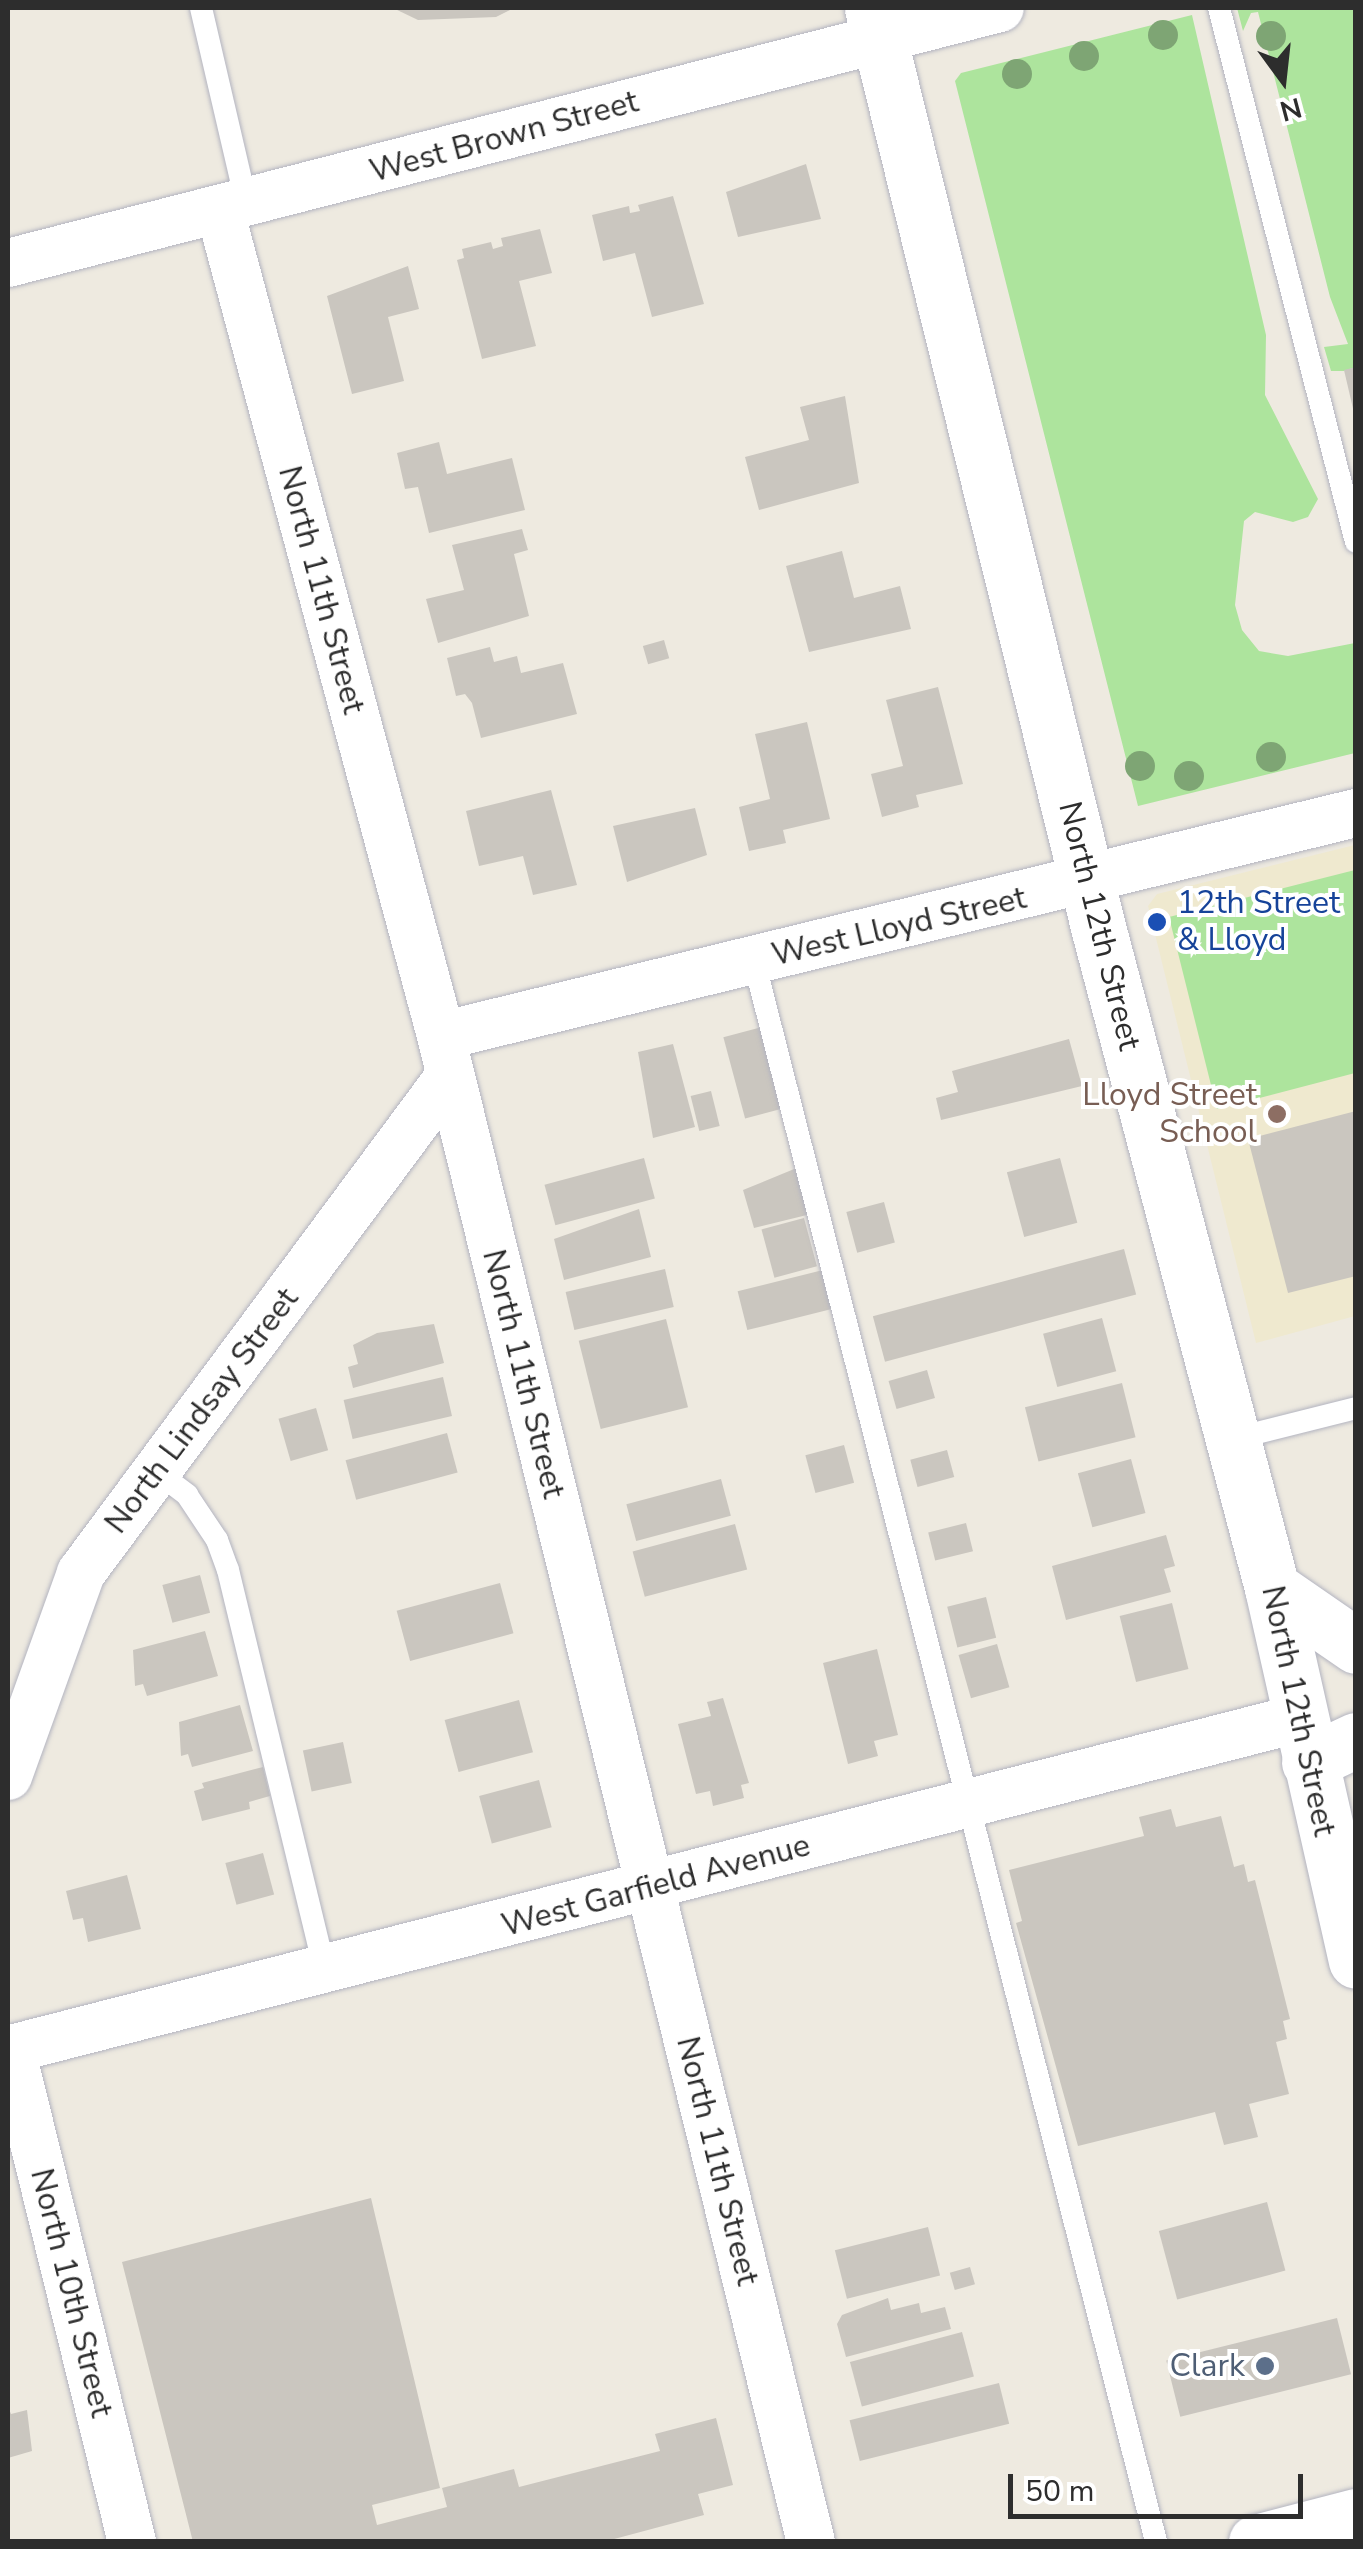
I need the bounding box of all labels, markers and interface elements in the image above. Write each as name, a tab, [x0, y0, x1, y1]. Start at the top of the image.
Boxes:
north arrow	[1233, 30, 1333, 130]
street label: West Brown Street	[366, 83, 642, 191]
text: N	[1276, 88, 1306, 130]
street label: North 11th Street	[269, 462, 373, 718]
street label: North 12th Street	[1050, 798, 1148, 1054]
street label: West Lloyd Street	[768, 879, 1030, 975]
place label: 12th Street & Lloyd	[1177, 885, 1340, 960]
marker: 12th Street & Lloyd	[1146, 911, 1168, 933]
place label: Lloyd Street School	[1082, 1077, 1257, 1152]
marker: Lloyd Street School	[1266, 1103, 1288, 1125]
street label: North 11th Street	[474, 1246, 572, 1502]
street label: North Lindsay Street	[97, 1281, 307, 1541]
street label: North 12th Street	[1253, 1582, 1343, 1840]
street label: West Garfield Avenue	[498, 1826, 814, 1946]
street label: North 11th Street	[668, 2033, 766, 2289]
street label: North 10th Street	[22, 2165, 120, 2421]
place label: Clark	[1170, 2347, 1245, 2385]
marker: Clark	[1254, 2355, 1276, 2377]
scale bar	[1013, 2454, 1308, 2516]
text: 50 m	[1025, 2471, 1094, 2512]

